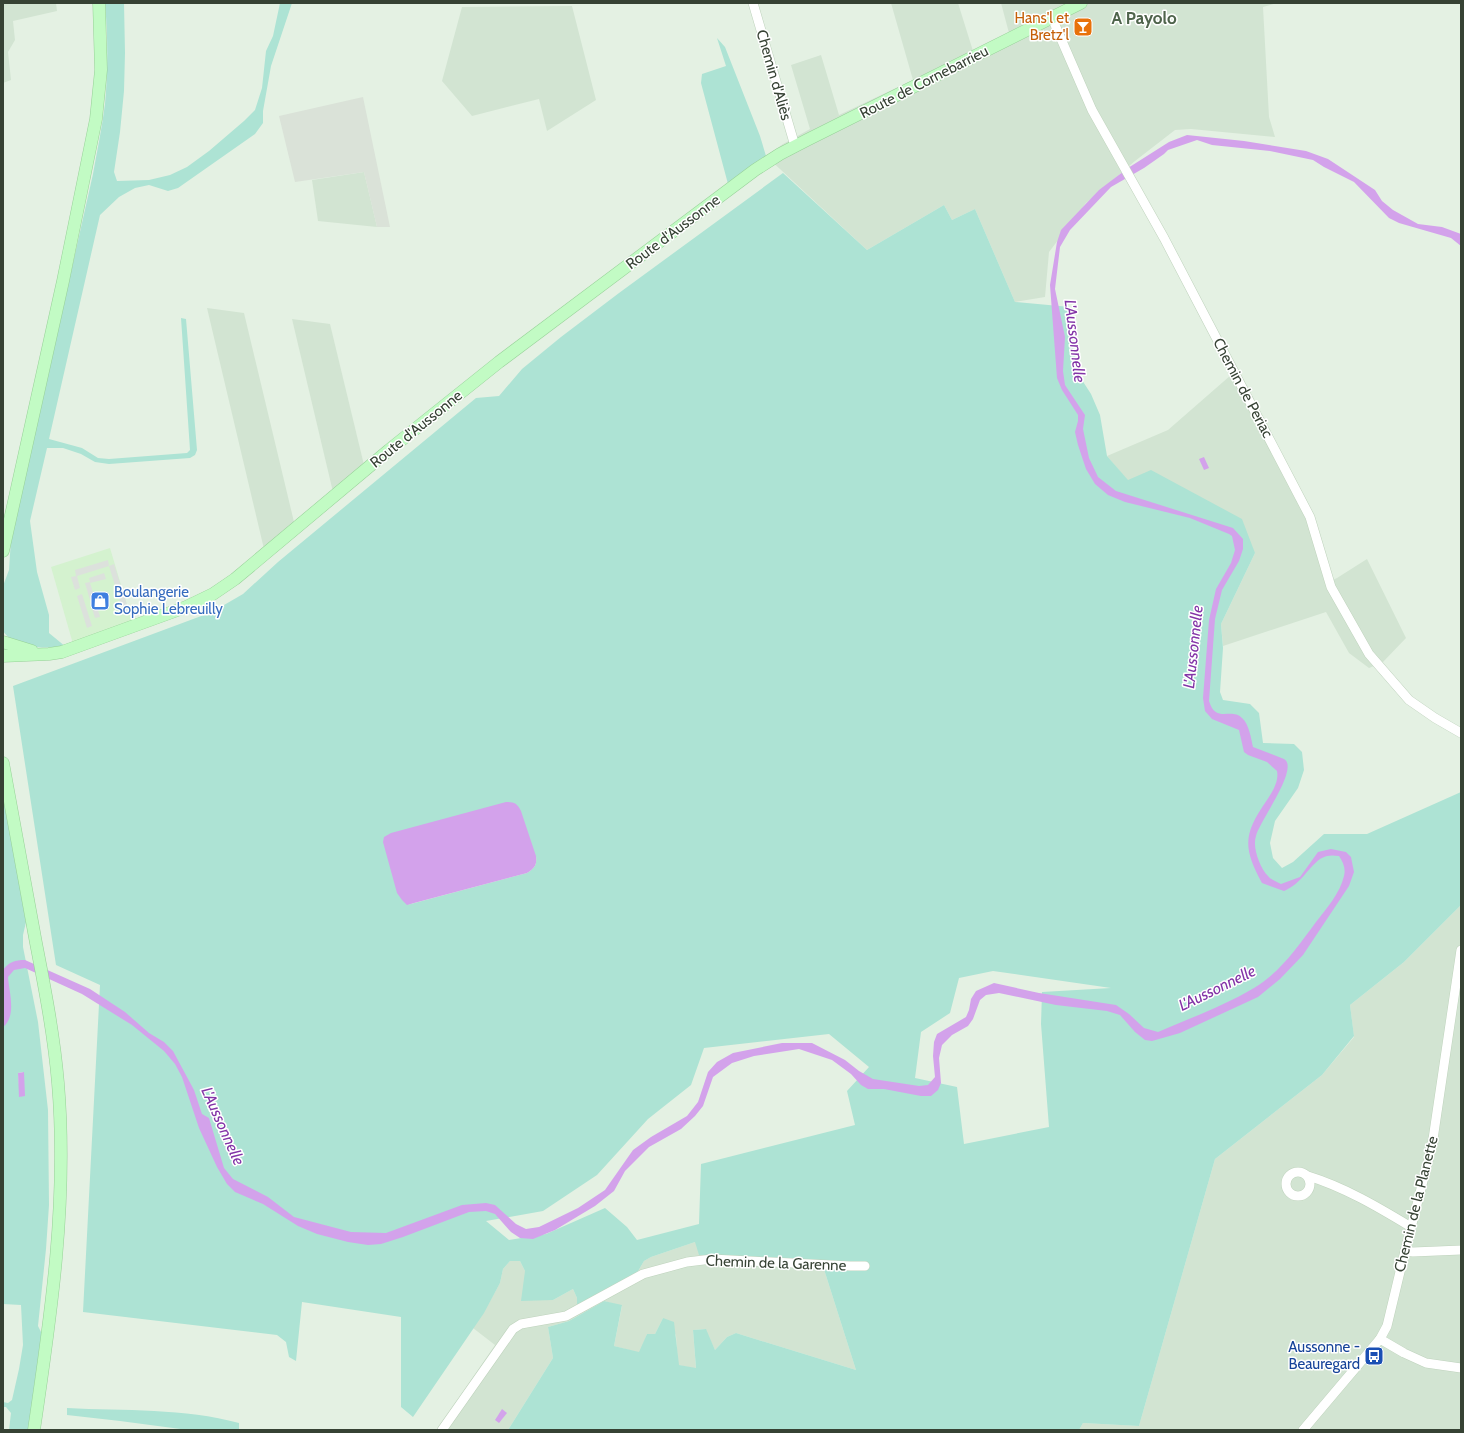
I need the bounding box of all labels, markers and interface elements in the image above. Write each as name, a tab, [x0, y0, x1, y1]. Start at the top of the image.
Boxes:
district label: A Payolo	[1111, 8, 1177, 28]
place label: Hans'l et Bretz'l	[1015, 9, 1069, 44]
bar icon: Hans'l et Bretz'l	[1072, 16, 1094, 38]
street label: Chemin d'Aliès	[753, 28, 795, 122]
street label: Route de Cornebarrieu	[857, 42, 991, 122]
street label: Route d'Aussonne	[622, 191, 724, 273]
water label: L'Aussonnelle	[1060, 298, 1090, 384]
street label: Chemin de Periac	[1209, 335, 1277, 441]
street label: Route d'Aussonne	[366, 386, 466, 472]
place label: Boulangerie Sophie Lebreuilly	[114, 583, 223, 618]
shop icon: Boulangerie Sophie Lebreuilly	[89, 590, 111, 612]
water label: L'Aussonnelle	[1179, 604, 1207, 690]
water label: L'Aussonnelle	[1175, 961, 1259, 1015]
water label: L'Aussonnelle	[197, 1084, 249, 1168]
street label: Chemin de la Planette	[1390, 1134, 1442, 1274]
street label: Chemin de la Garenne	[705, 1252, 847, 1274]
place label: Aussonne - Beauregard	[1288, 1338, 1360, 1373]
bus stop icon: Aussonne - Beauregard	[1363, 1345, 1385, 1367]

